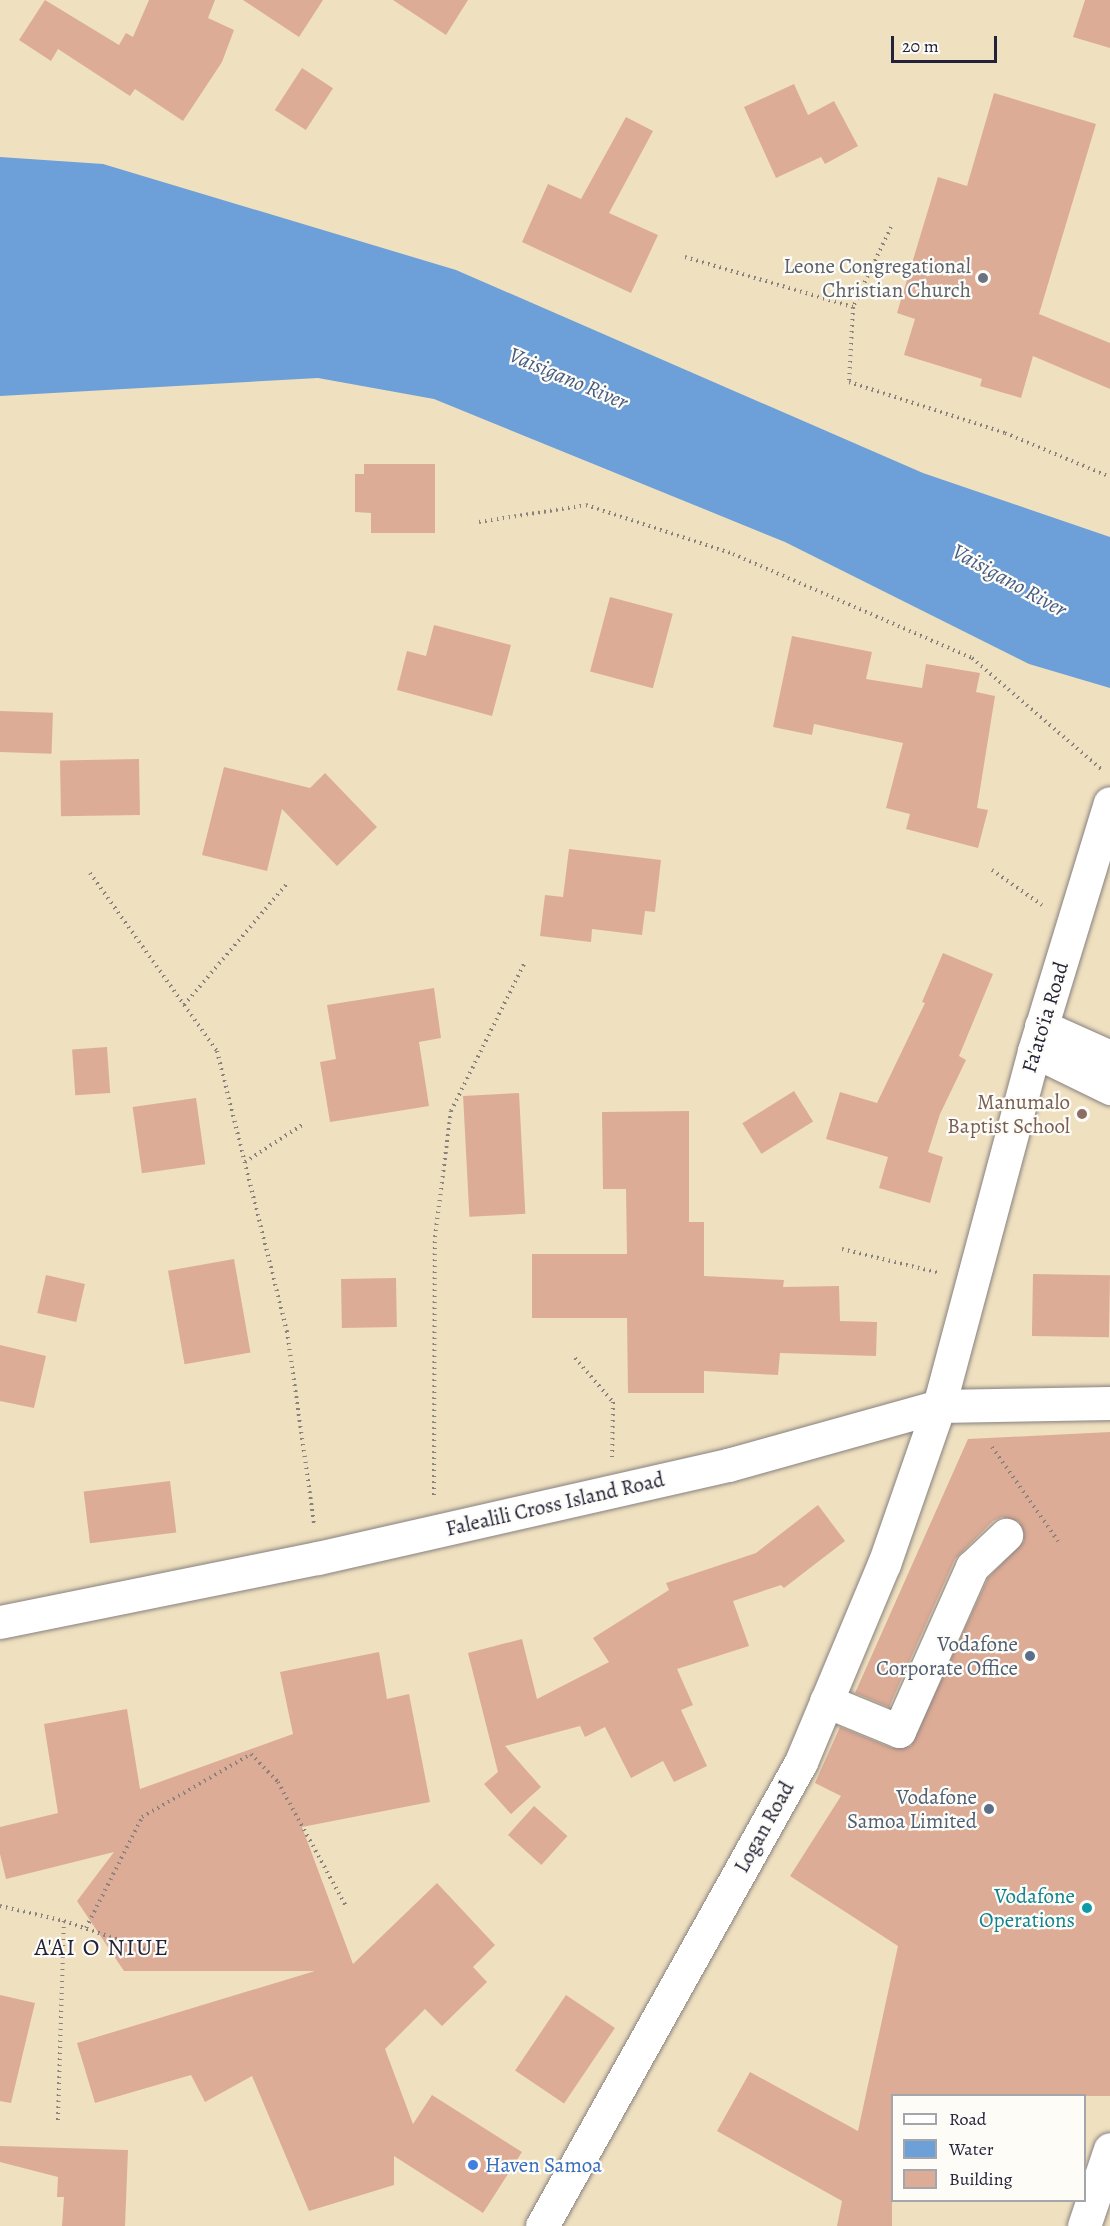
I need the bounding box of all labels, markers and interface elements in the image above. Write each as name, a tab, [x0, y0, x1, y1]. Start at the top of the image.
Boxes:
scale bar	[894, 24, 1000, 62]
text: 20 m	[902, 34, 939, 58]
place label: Leone Congregational Christian Church	[783, 253, 971, 303]
marker: Leone Congregational Christian Church	[976, 271, 990, 285]
water label: Vaisigano River	[504, 342, 632, 416]
water label: Vaisigano River	[947, 539, 1071, 623]
street label: Fa'ato'ia Road	[1016, 958, 1074, 1076]
place label: Manumalo Baptist School	[947, 1089, 1070, 1139]
marker: Manumalo Baptist School	[1075, 1107, 1089, 1121]
street label: Falealili Cross Island Road	[443, 1467, 667, 1541]
place label: Vodafone Corporate Office	[876, 1631, 1018, 1681]
marker: Vodafone Corporate Office	[1023, 1649, 1037, 1663]
street label: Logan Road	[729, 1777, 799, 1877]
place label: Vodafone Samoa Limited	[847, 1784, 977, 1834]
marker: Vodafone Samoa Limited	[982, 1802, 996, 1816]
place label: Vodafone Operations	[979, 1883, 1075, 1933]
marker: Vodafone Operations	[1080, 1901, 1094, 1915]
district label: A'AI O NIUE	[34, 1934, 170, 1962]
legend	[891, 2094, 1086, 2202]
text: Road	[949, 2107, 986, 2131]
text: Water	[949, 2137, 994, 2161]
place label: Haven Samoa	[485, 2152, 602, 2178]
marker: Haven Samoa	[466, 2158, 480, 2172]
text: Building	[949, 2167, 1013, 2191]

